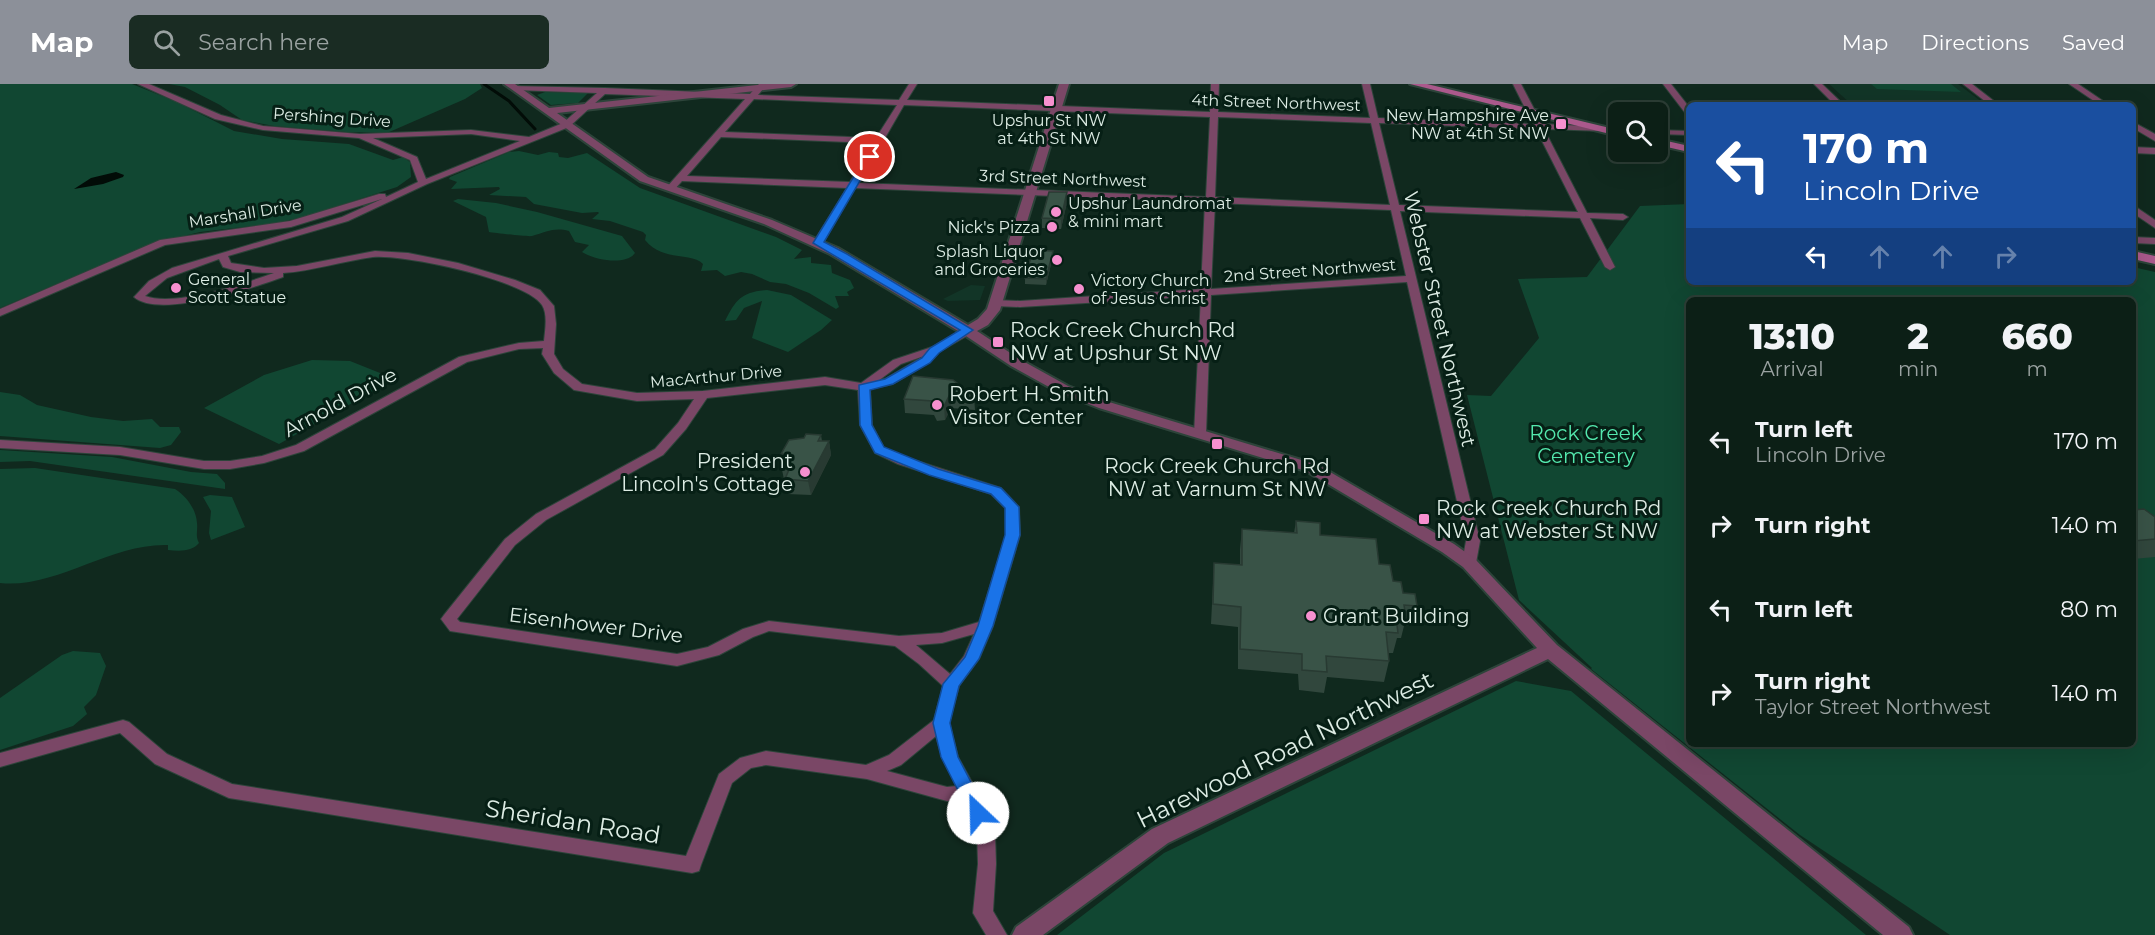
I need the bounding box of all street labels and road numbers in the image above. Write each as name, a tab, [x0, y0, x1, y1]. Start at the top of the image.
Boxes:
street label: 4th Street Northwest	[1191, 90, 1361, 115]
street label: Pershing Drive	[272, 104, 392, 131]
street label: 3rd Street Northwest	[979, 166, 1148, 191]
street label: Webster Street Northwest	[1399, 189, 1481, 449]
street label: Marshall Drive	[187, 195, 303, 232]
street label: 2nd Street Northwest	[1224, 255, 1397, 286]
street label: MacArthur Drive	[649, 361, 783, 392]
street label: Arnold Drive	[279, 362, 401, 442]
street label: Eisenhower Drive	[508, 602, 684, 648]
street label: Harewood Road Northwest	[1132, 665, 1438, 834]
street label: Sheridan Road	[483, 793, 663, 850]

